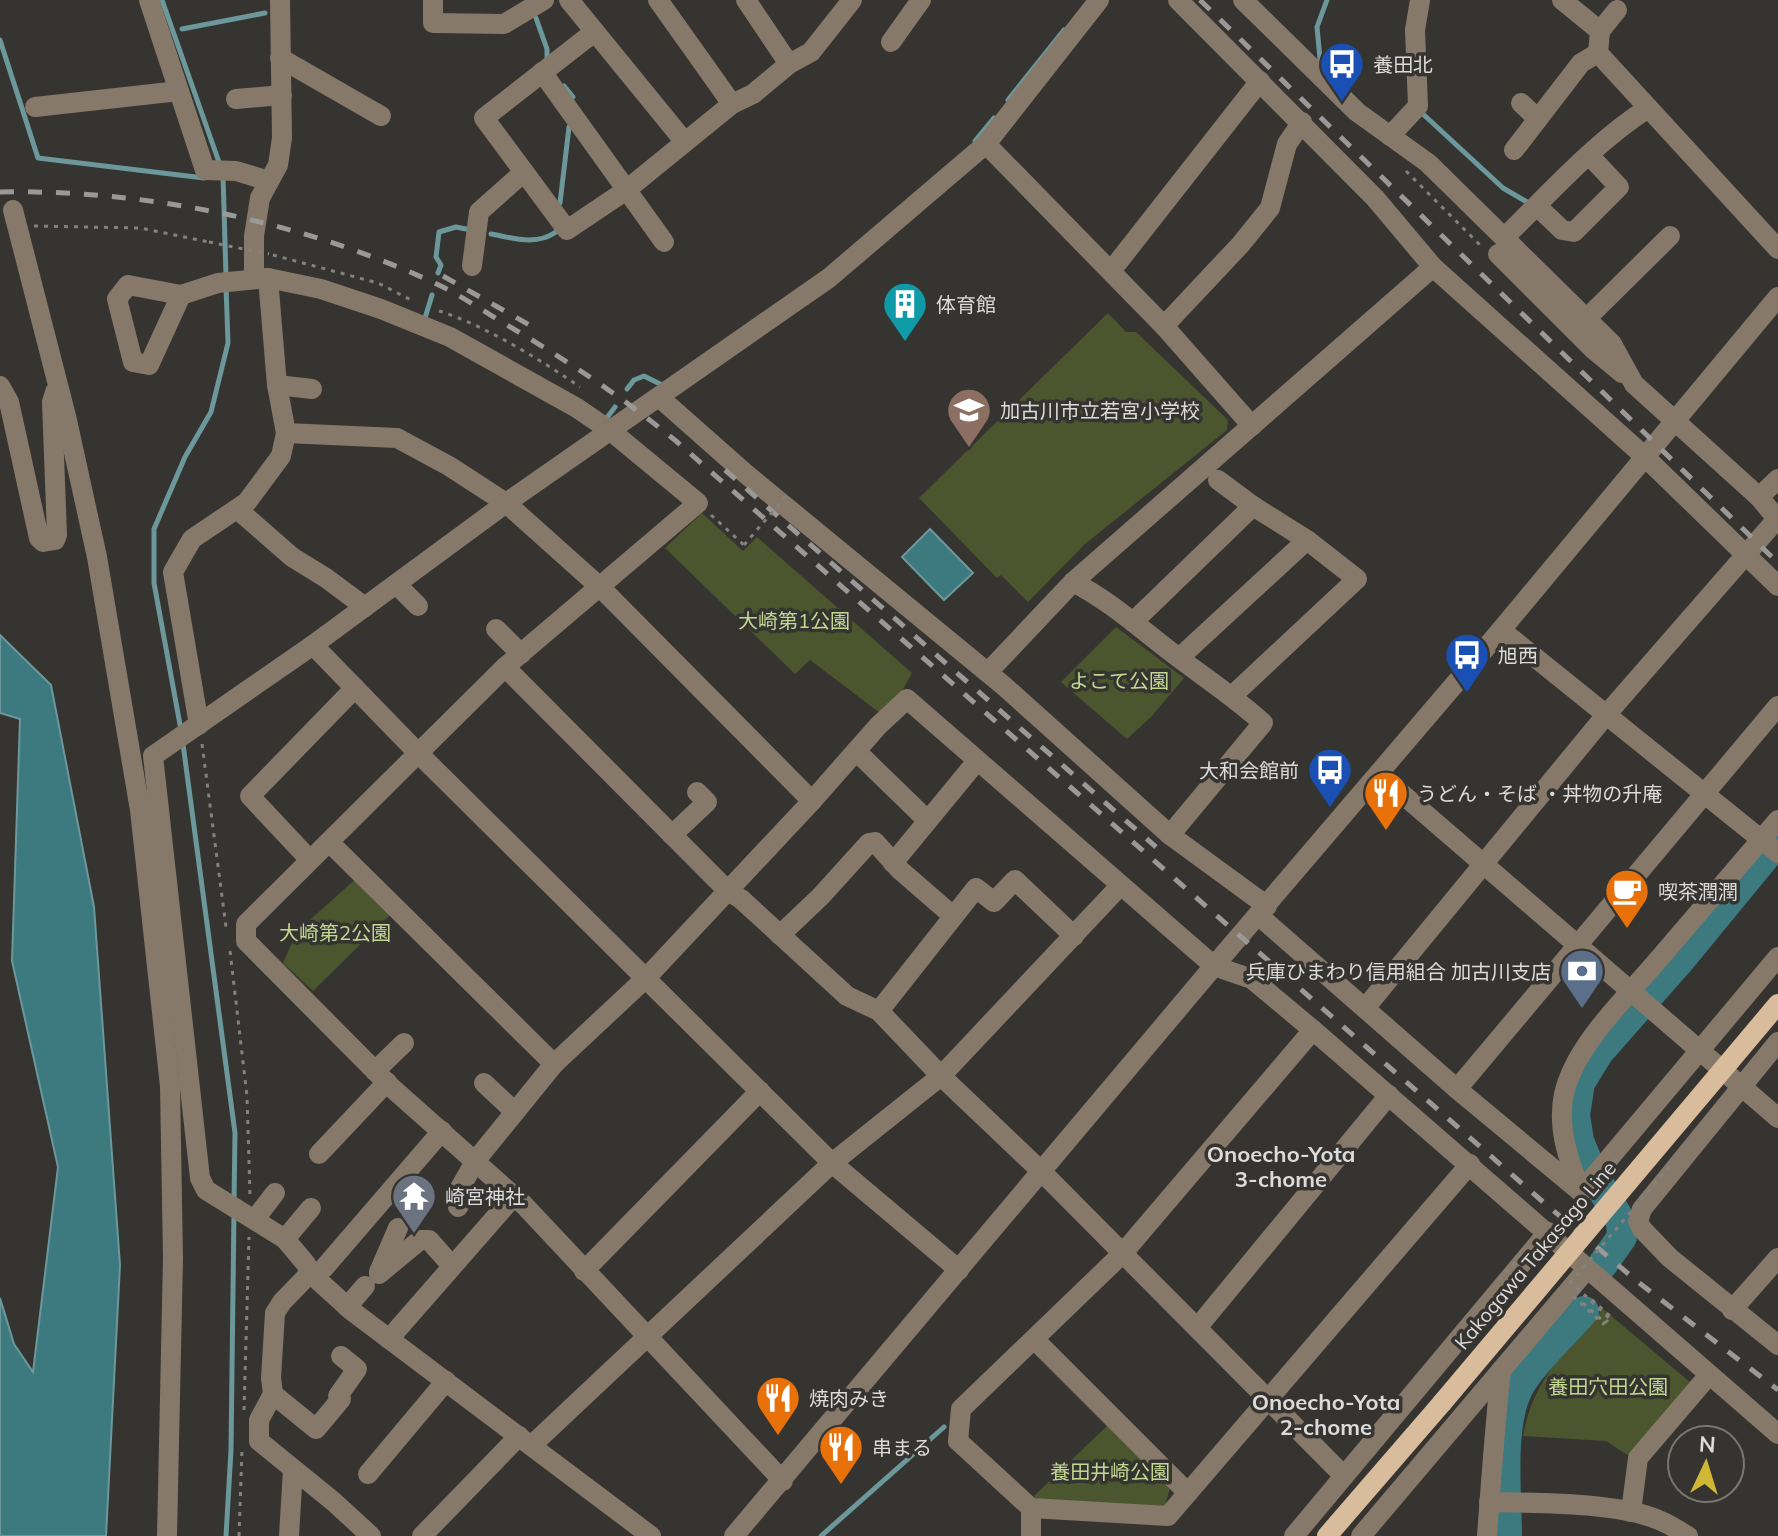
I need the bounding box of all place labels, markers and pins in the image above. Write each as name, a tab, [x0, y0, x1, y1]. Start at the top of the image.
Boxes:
bus stop icon: 養田北	[1318, 40, 1366, 103]
place label: 養田北	[1373, 52, 1433, 77]
building icon: 体育館	[881, 280, 929, 343]
place label: 体育館	[936, 292, 996, 317]
school or university icon: 加古川市立若宮小学校	[945, 386, 993, 449]
place label: 加古川市立若宮小学校	[1000, 398, 1200, 423]
bus stop icon: 旭西	[1443, 631, 1491, 694]
place label: 旭西	[1498, 643, 1538, 668]
bus stop icon: 大和会館前	[1306, 746, 1354, 809]
place label: 大和会館前	[1199, 758, 1299, 783]
restaurant icon: うどん・そば ・丼物の升庵	[1362, 769, 1410, 832]
place label: うどん・そば ・丼物の升庵	[1417, 781, 1662, 806]
cafe icon: 喫茶潤潤	[1603, 867, 1651, 930]
place label: 喫茶潤潤	[1658, 879, 1738, 904]
bank icon: 兵庫ひまわり信用組合 加古川支店	[1558, 947, 1606, 1010]
place label: 兵庫ひまわり信用組合 加古川支店	[1246, 959, 1551, 984]
temple icon: 崎宮神社	[390, 1172, 438, 1235]
place label: 崎宮神社	[445, 1184, 525, 1209]
restaurant icon: 焼肉みき	[754, 1374, 802, 1437]
place label: 焼肉みき	[809, 1386, 889, 1411]
restaurant icon: 串まる	[817, 1423, 865, 1486]
place label: 串まる	[872, 1435, 932, 1460]

